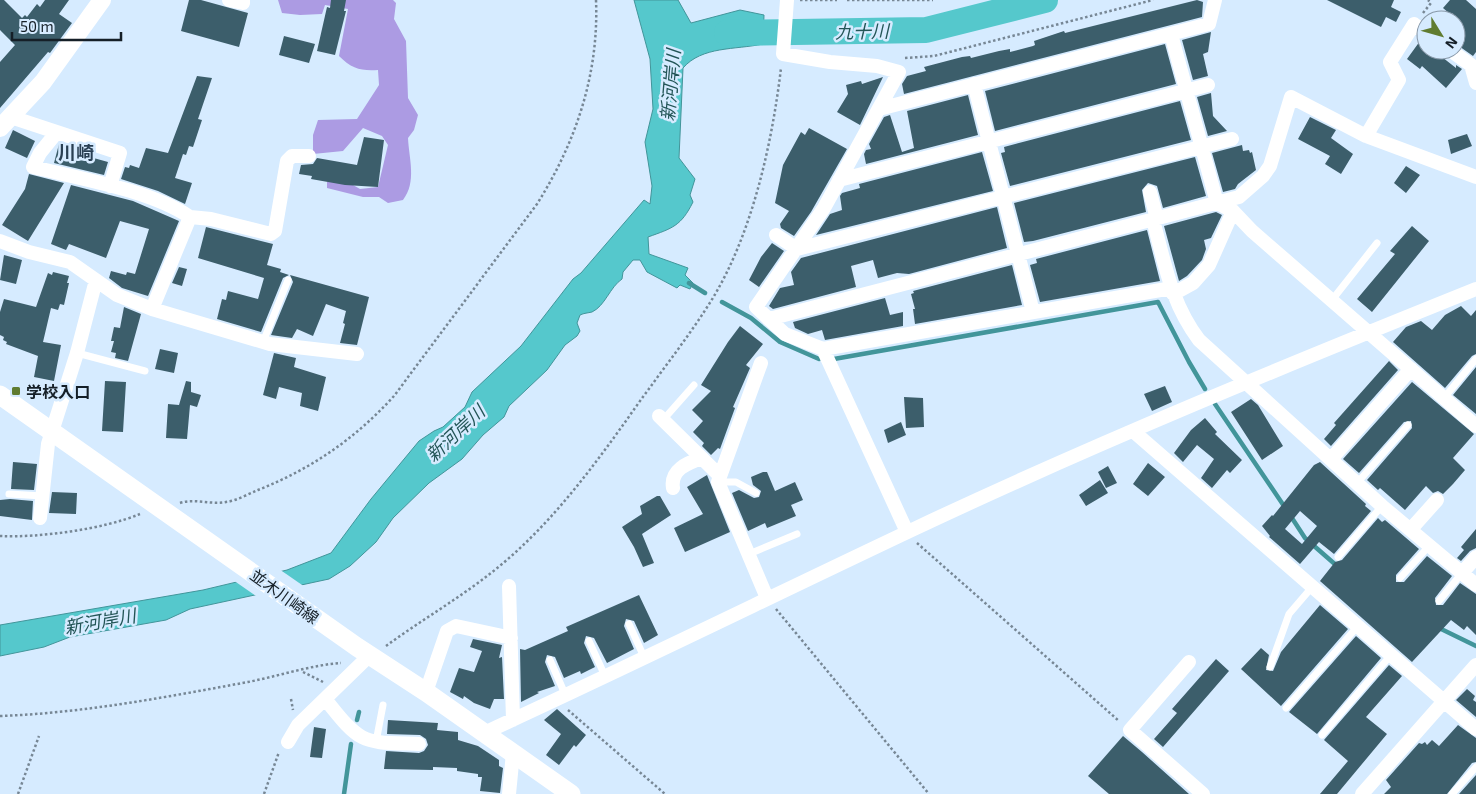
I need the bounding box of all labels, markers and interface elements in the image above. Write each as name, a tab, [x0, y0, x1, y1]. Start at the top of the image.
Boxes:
scale bar	[12, 10, 121, 42]
north arrow	[1416, 10, 1466, 60]
text: 50 m	[20, 17, 54, 35]
water label: 九十川	[835, 19, 891, 42]
text: N	[1442, 34, 1462, 52]
water label: 新河岸川	[656, 46, 684, 122]
district label: 川崎	[58, 141, 94, 163]
place label: 学校入口	[26, 382, 90, 401]
marker: 学校入口	[10, 385, 22, 397]
water label: 新河岸川	[421, 399, 490, 466]
street label: 並木川崎線	[247, 565, 323, 627]
water label: 新河岸川	[63, 604, 139, 638]

